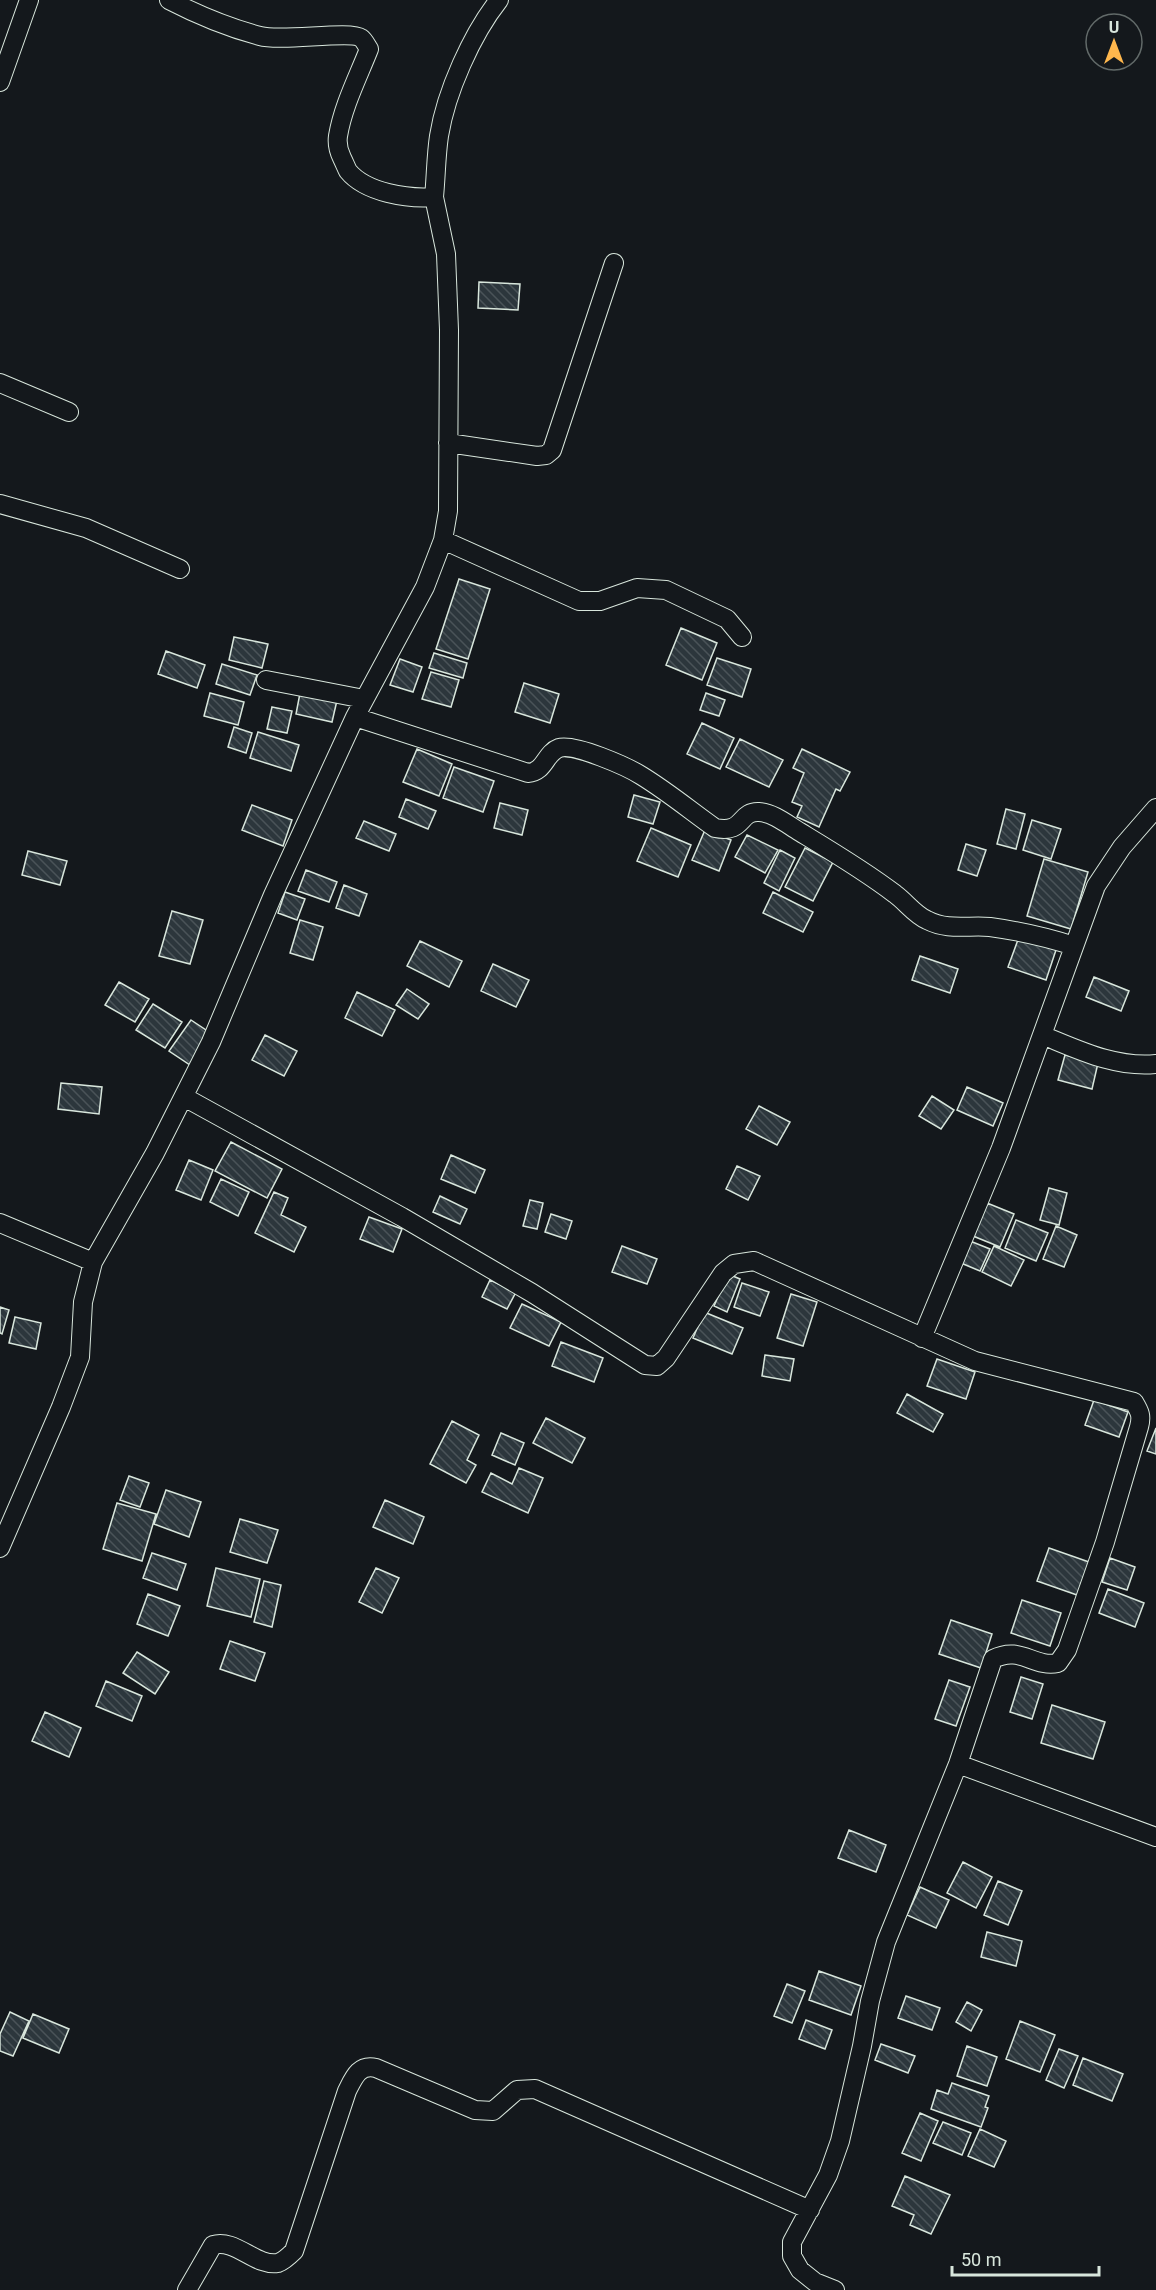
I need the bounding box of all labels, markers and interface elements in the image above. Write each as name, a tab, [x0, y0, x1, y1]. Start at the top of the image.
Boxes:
north arrow	[1084, 12, 1144, 72]
text: U	[1109, 18, 1119, 37]
scale bar	[952, 2239, 1099, 2277]
text: 50 m	[961, 2249, 1001, 2270]

